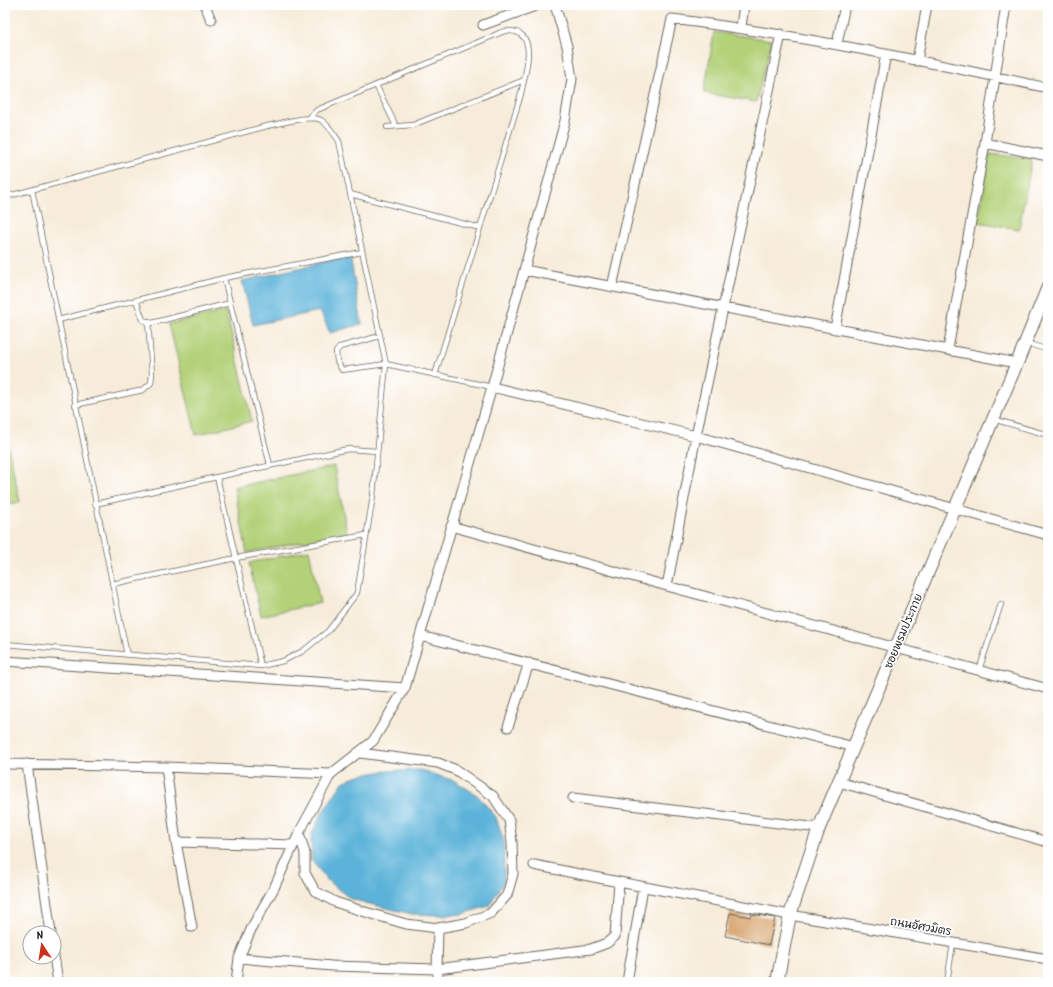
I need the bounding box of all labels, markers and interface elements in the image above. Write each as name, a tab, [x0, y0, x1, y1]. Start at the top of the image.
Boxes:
street label: ซอยพรมประกาย	[880, 591, 928, 672]
street label: ถนนอัศวมิตร	[889, 913, 953, 941]
north arrow	[22, 925, 62, 965]
text: N	[35, 927, 45, 946]

